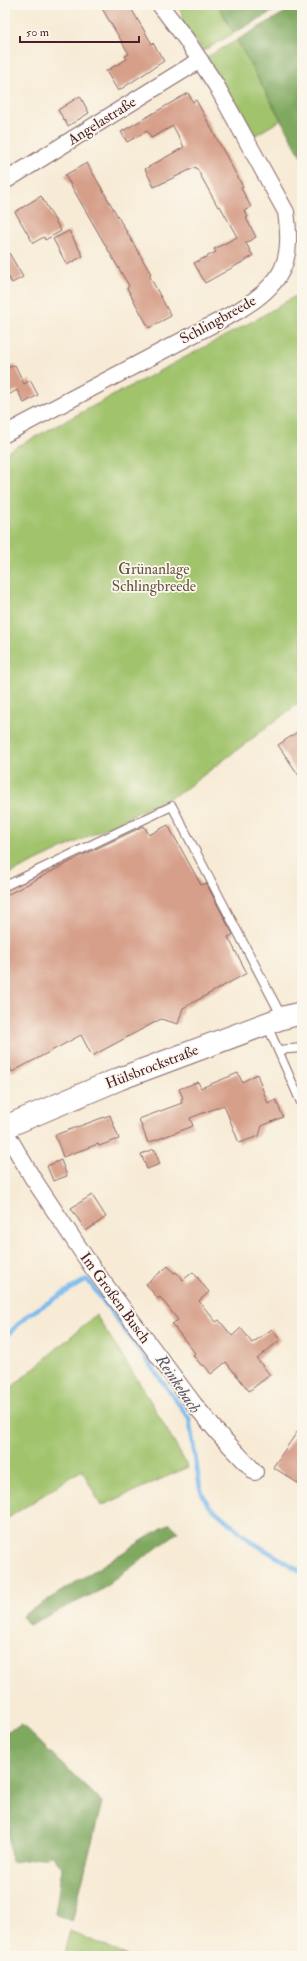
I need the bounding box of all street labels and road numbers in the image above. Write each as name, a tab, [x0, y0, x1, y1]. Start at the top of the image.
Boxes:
street label: Angelastraße	[63, 93, 140, 150]
street label: Schlingbreede	[177, 291, 259, 349]
street label: Hülsbrockstraße	[103, 1041, 201, 1093]
street label: Im Großen Busch	[76, 1249, 155, 1347]

